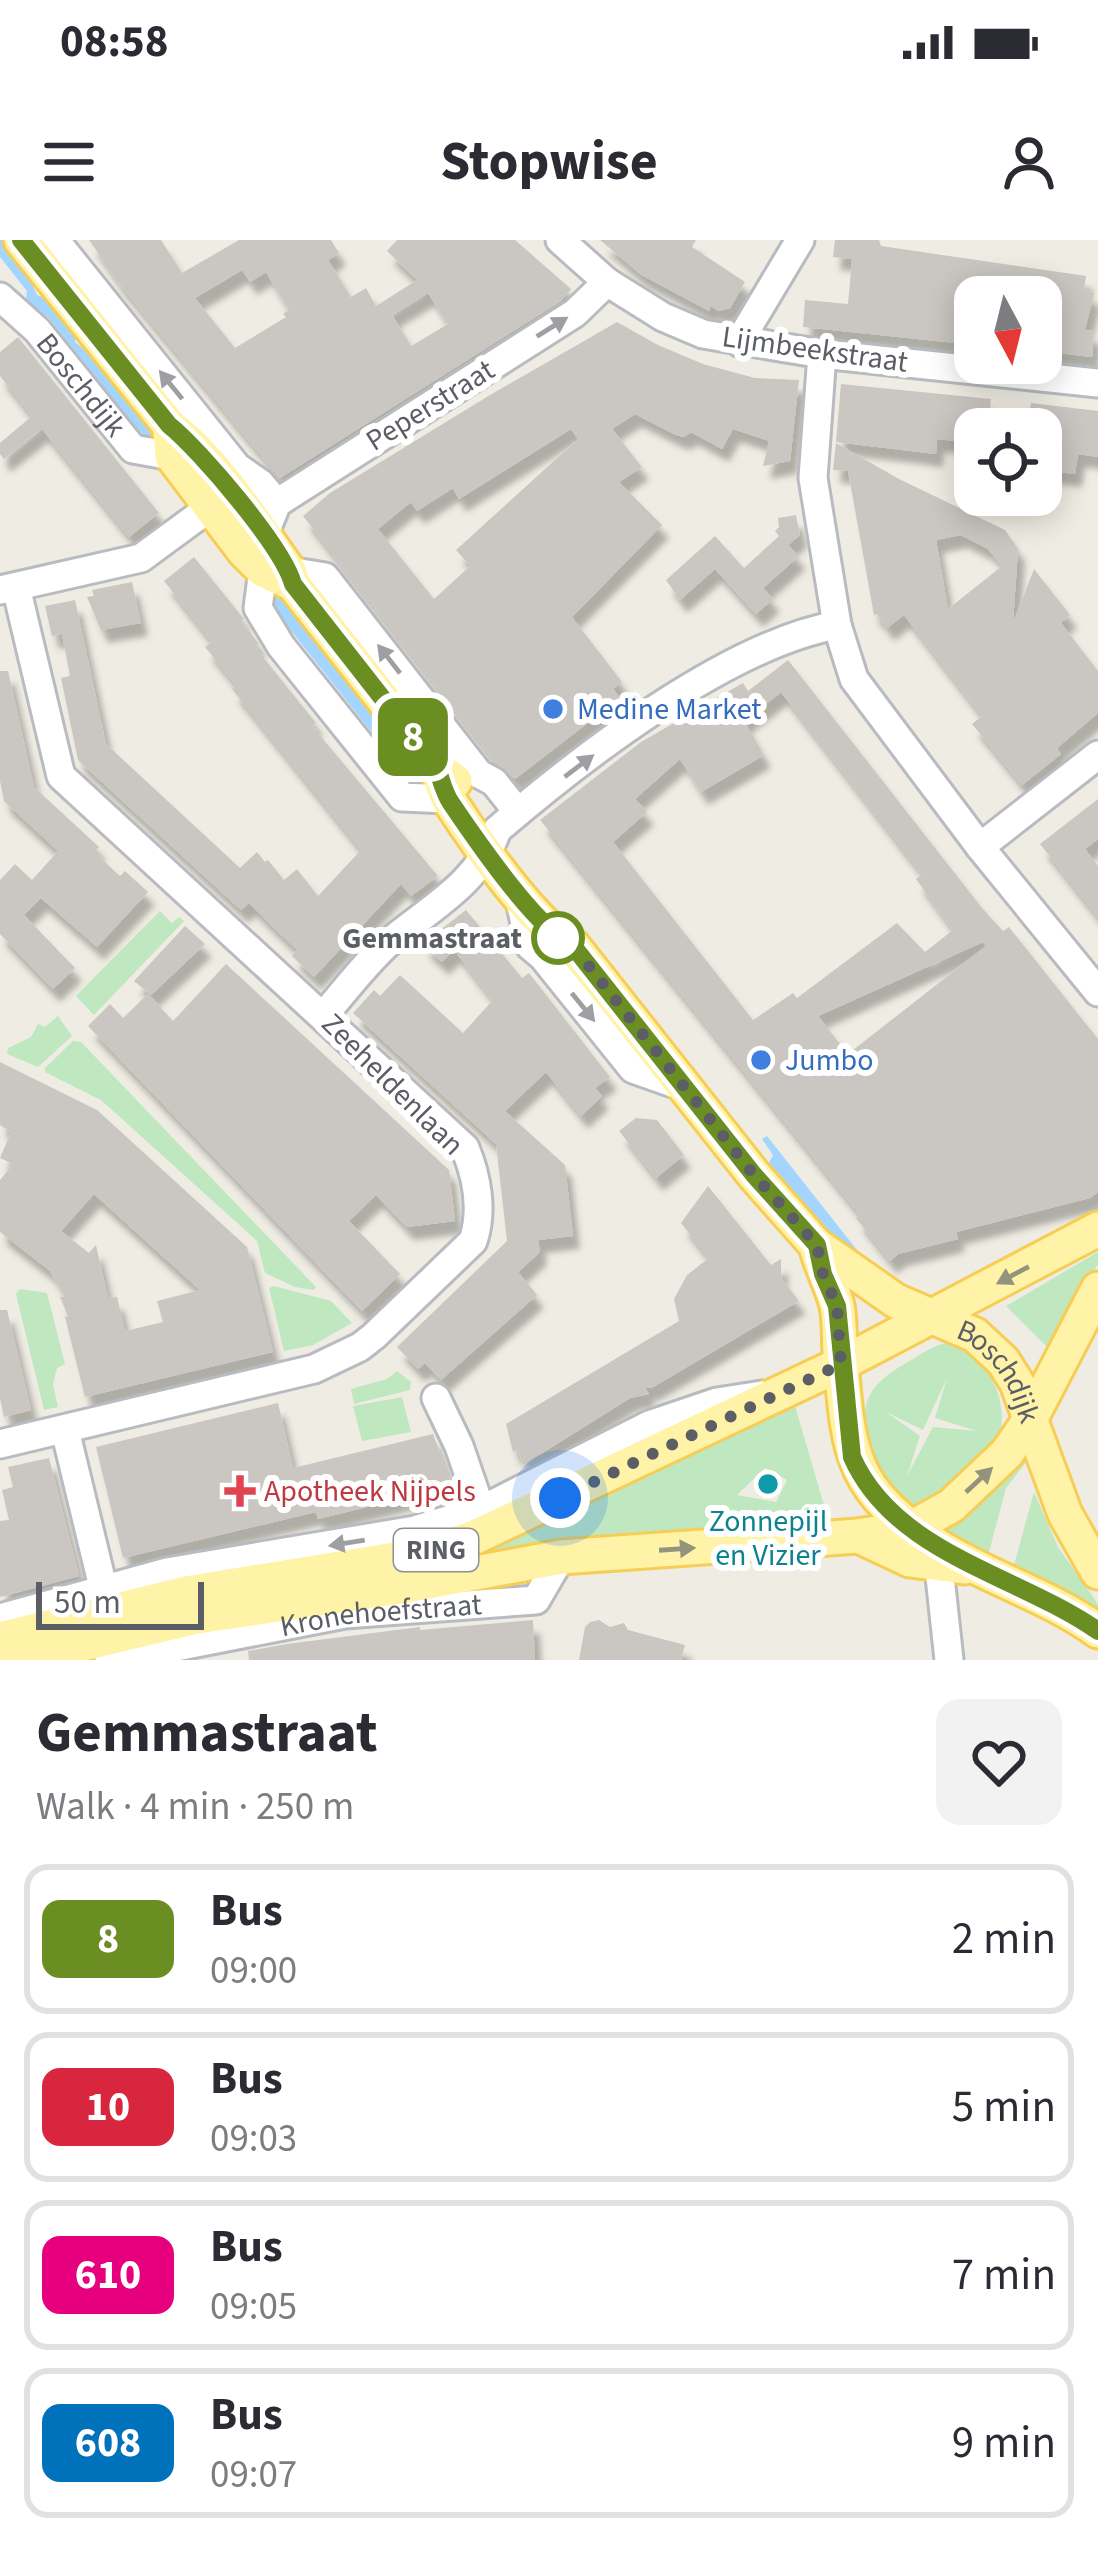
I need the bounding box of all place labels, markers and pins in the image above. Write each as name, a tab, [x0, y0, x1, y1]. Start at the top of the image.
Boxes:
place label: Medine Market	[577, 688, 761, 731]
marker: Medine Market	[540, 696, 566, 722]
marker: Gemmastraat	[533, 913, 583, 963]
place label: Gemmastraat	[342, 917, 523, 960]
place label: Jumbo	[785, 1039, 873, 1082]
marker: Jumbo	[748, 1047, 774, 1073]
place label: Apotheek Nijpels	[264, 1470, 476, 1513]
marker: Zonnepijl en Vizier	[755, 1471, 781, 1497]
marker: Apotheek Nijpels	[227, 1478, 253, 1504]
place label: Zonnepijl en Vizier	[709, 1500, 827, 1577]

